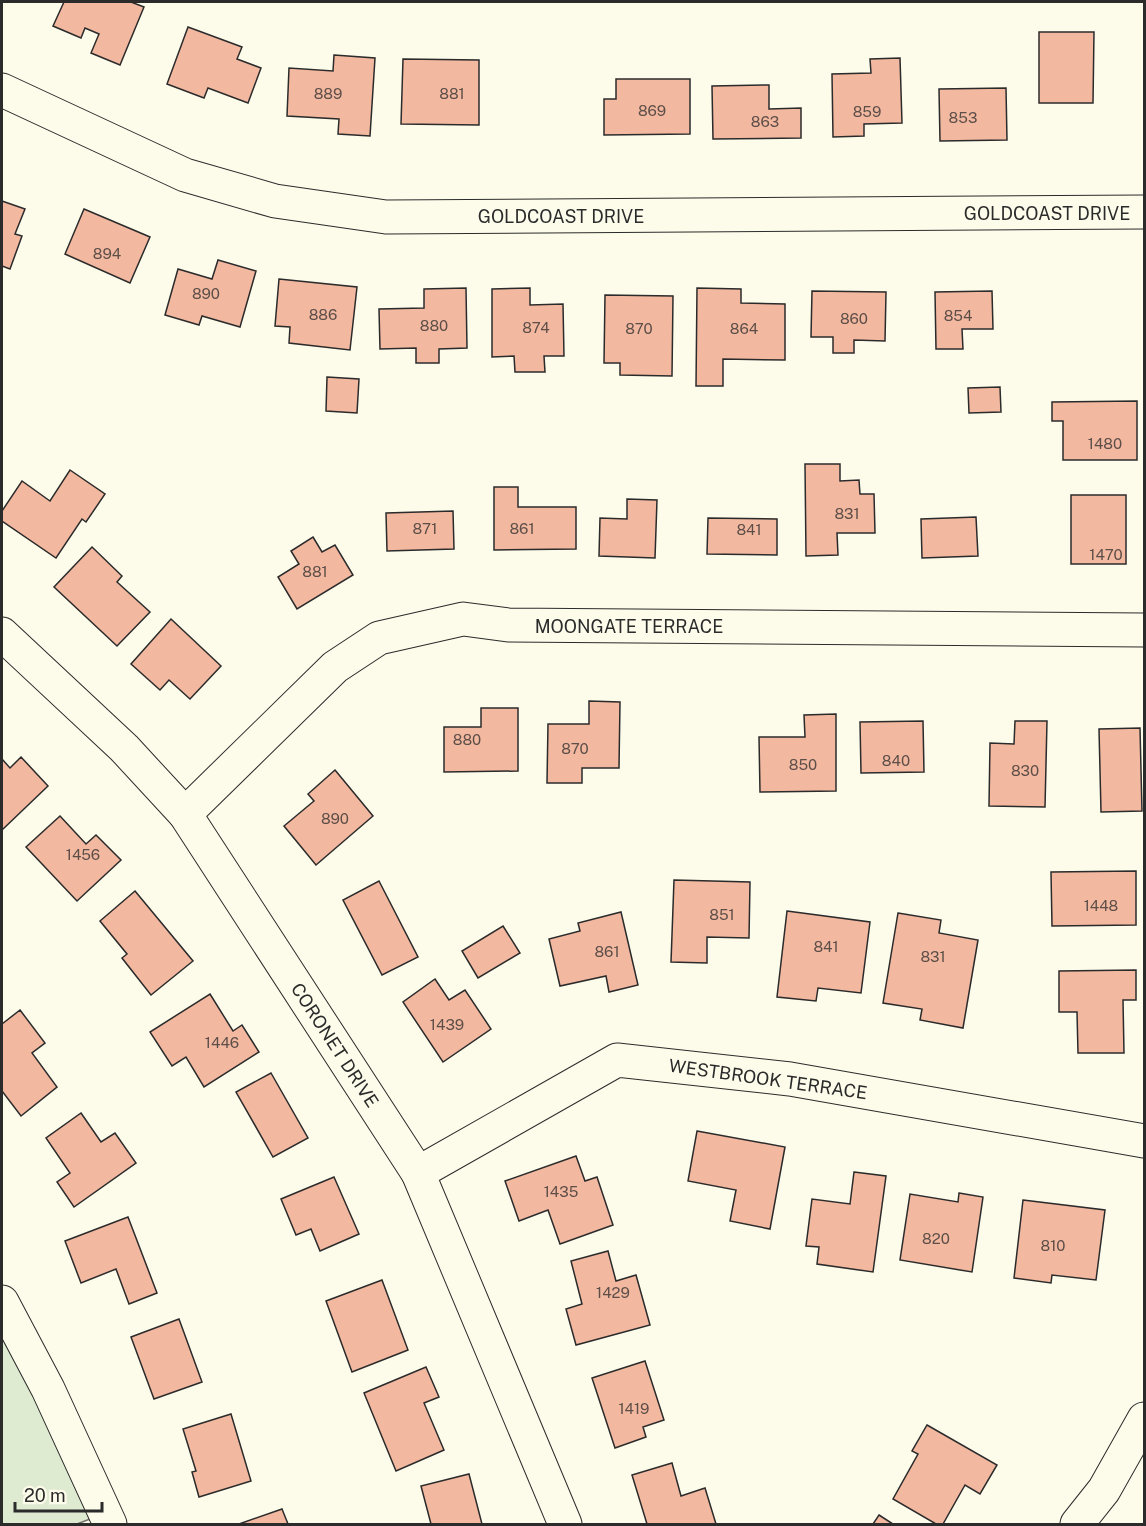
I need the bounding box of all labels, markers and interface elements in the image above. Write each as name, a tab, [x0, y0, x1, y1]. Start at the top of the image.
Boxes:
house number: 889	[314, 85, 342, 102]
house number: 881	[439, 85, 465, 102]
house number: 869	[638, 102, 666, 119]
house number: 859	[853, 103, 881, 120]
house number: 853	[949, 109, 977, 126]
house number: 863	[751, 113, 779, 130]
street label: GOLDCOAST DRIVE	[964, 203, 1130, 224]
street label: GOLDCOAST DRIVE	[478, 206, 644, 227]
house number: 894	[93, 245, 121, 262]
house number: 890	[192, 285, 220, 302]
house number: 886	[309, 306, 337, 323]
house number: 854	[944, 307, 972, 324]
house number: 860	[840, 310, 868, 327]
house number: 880	[420, 317, 448, 334]
house number: 874	[522, 319, 550, 336]
house number: 870	[625, 320, 653, 337]
house number: 864	[730, 320, 758, 337]
house number: 1480	[1088, 435, 1122, 452]
house number: 831	[834, 505, 860, 522]
house number: 871	[413, 520, 437, 537]
house number: 861	[509, 520, 535, 537]
house number: 841	[736, 521, 762, 538]
house number: 1470	[1089, 546, 1123, 563]
house number: 881	[302, 563, 328, 580]
street label: MOONGATE TERRACE	[535, 616, 723, 637]
house number: 880	[453, 731, 481, 748]
house number: 870	[561, 740, 589, 757]
house number: 840	[882, 752, 910, 769]
house number: 850	[789, 756, 817, 773]
house number: 830	[1011, 762, 1039, 779]
house number: 890	[321, 810, 349, 827]
house number: 1456	[66, 846, 100, 863]
house number: 1448	[1084, 897, 1118, 914]
house number: 851	[709, 906, 735, 923]
house number: 841	[813, 938, 839, 955]
house number: 861	[594, 943, 620, 960]
house number: 831	[920, 948, 946, 965]
street label: CORONET DRIVE	[287, 979, 383, 1111]
house number: 1439	[430, 1016, 464, 1033]
house number: 1446	[205, 1034, 239, 1051]
street label: WESTBROOK TERRACE	[667, 1055, 869, 1103]
house number: 1435	[544, 1183, 578, 1200]
house number: 820	[922, 1230, 950, 1247]
house number: 810	[1041, 1237, 1066, 1254]
house number: 1429	[596, 1284, 630, 1301]
house number: 1419	[618, 1400, 650, 1417]
scale bar	[15, 1475, 102, 1513]
text: 20 m	[24, 1485, 66, 1506]

